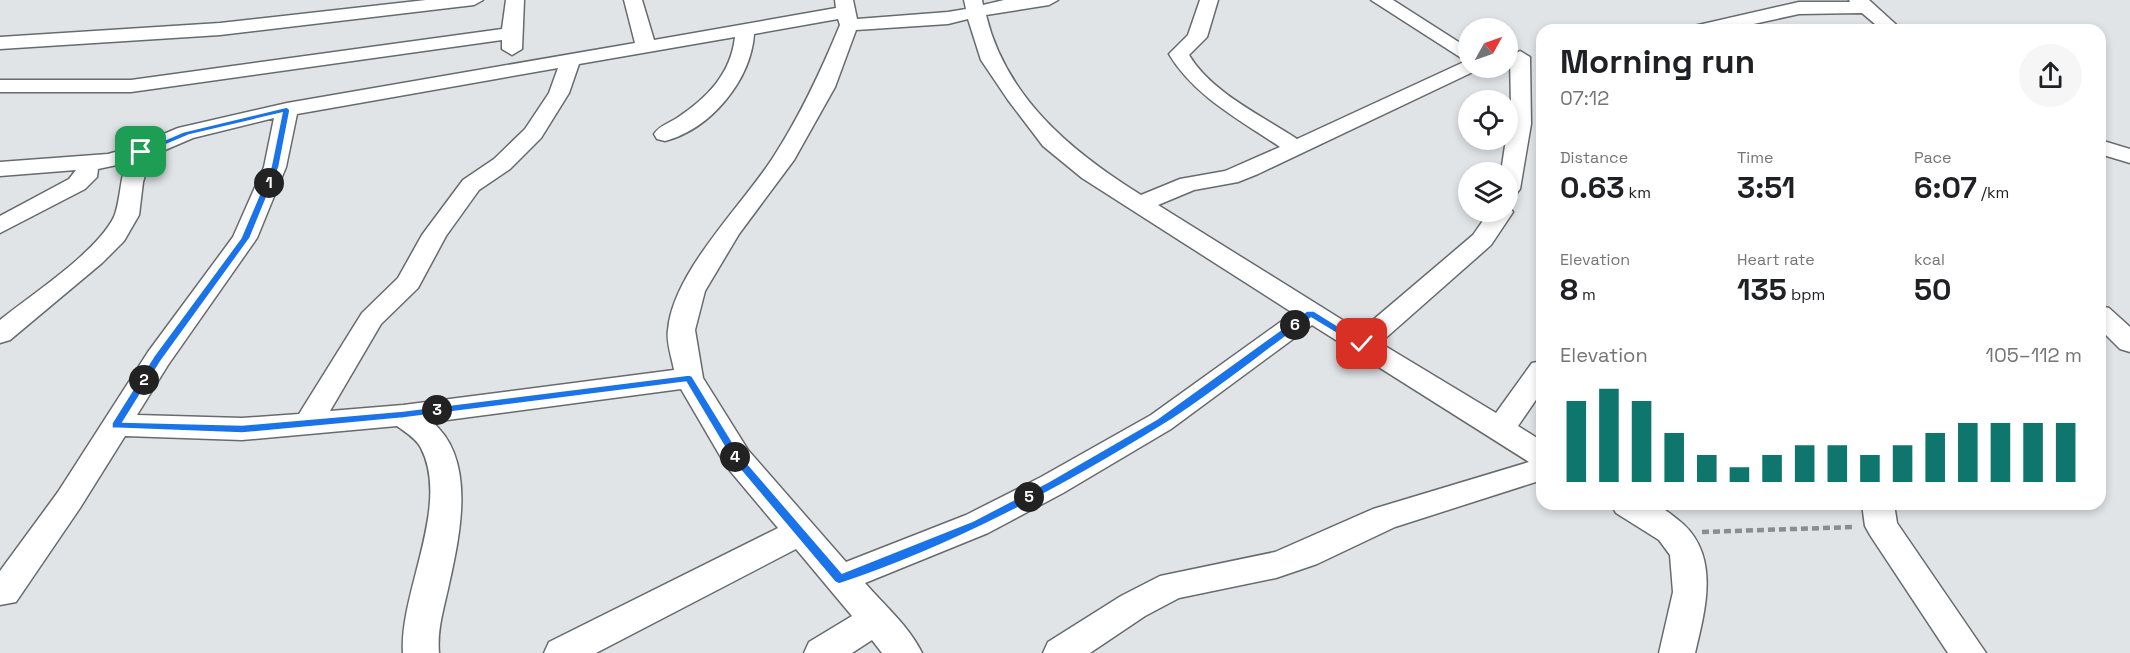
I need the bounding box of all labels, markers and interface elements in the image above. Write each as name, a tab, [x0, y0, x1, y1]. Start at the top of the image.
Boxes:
north arrow	[1458, 18, 1518, 78]
map controls	[1458, 18, 1518, 222]
text: Morning run	[1560, 41, 1755, 83]
button: share	[2019, 44, 2082, 107]
text: 07:12	[1560, 85, 1609, 111]
button: locate	[1458, 90, 1518, 150]
pin	[115, 126, 166, 177]
icon: arrive	[124, 135, 157, 168]
text: Distance	[1560, 147, 1628, 168]
text: Time	[1737, 147, 1773, 168]
text: Pace	[1914, 147, 1951, 168]
button: layers	[1458, 162, 1518, 222]
pin: 1	[254, 168, 284, 198]
text: 0.63	[1560, 168, 1625, 207]
text: 3:51	[1737, 168, 1795, 207]
text: 6:07	[1914, 168, 1977, 207]
text: 1	[265, 172, 273, 193]
text: km	[1625, 182, 1651, 203]
text: /km	[1977, 182, 2009, 203]
text: Elevation	[1560, 249, 1630, 270]
text: Heart rate	[1737, 249, 1815, 270]
text: kcal	[1914, 249, 1945, 270]
text: 8	[1560, 270, 1578, 309]
text: 135	[1737, 270, 1787, 309]
text: 50	[1914, 270, 1951, 309]
text: m	[1578, 284, 1596, 305]
text: bpm	[1787, 284, 1825, 305]
pin: 6	[1280, 310, 1310, 340]
text: 6	[1290, 314, 1300, 335]
pin	[1336, 318, 1387, 369]
icon: check	[1345, 327, 1378, 360]
text: Elevation	[1560, 342, 1648, 368]
text: 105–112 m	[1986, 342, 2082, 368]
pin: 2	[129, 365, 159, 395]
text: 2	[139, 369, 149, 390]
pin: 3	[422, 395, 452, 425]
text: 3	[432, 399, 442, 420]
pin: 4	[720, 442, 750, 472]
text: 4	[730, 446, 740, 467]
pin: 5	[1014, 482, 1044, 512]
text: 5	[1024, 486, 1034, 507]

